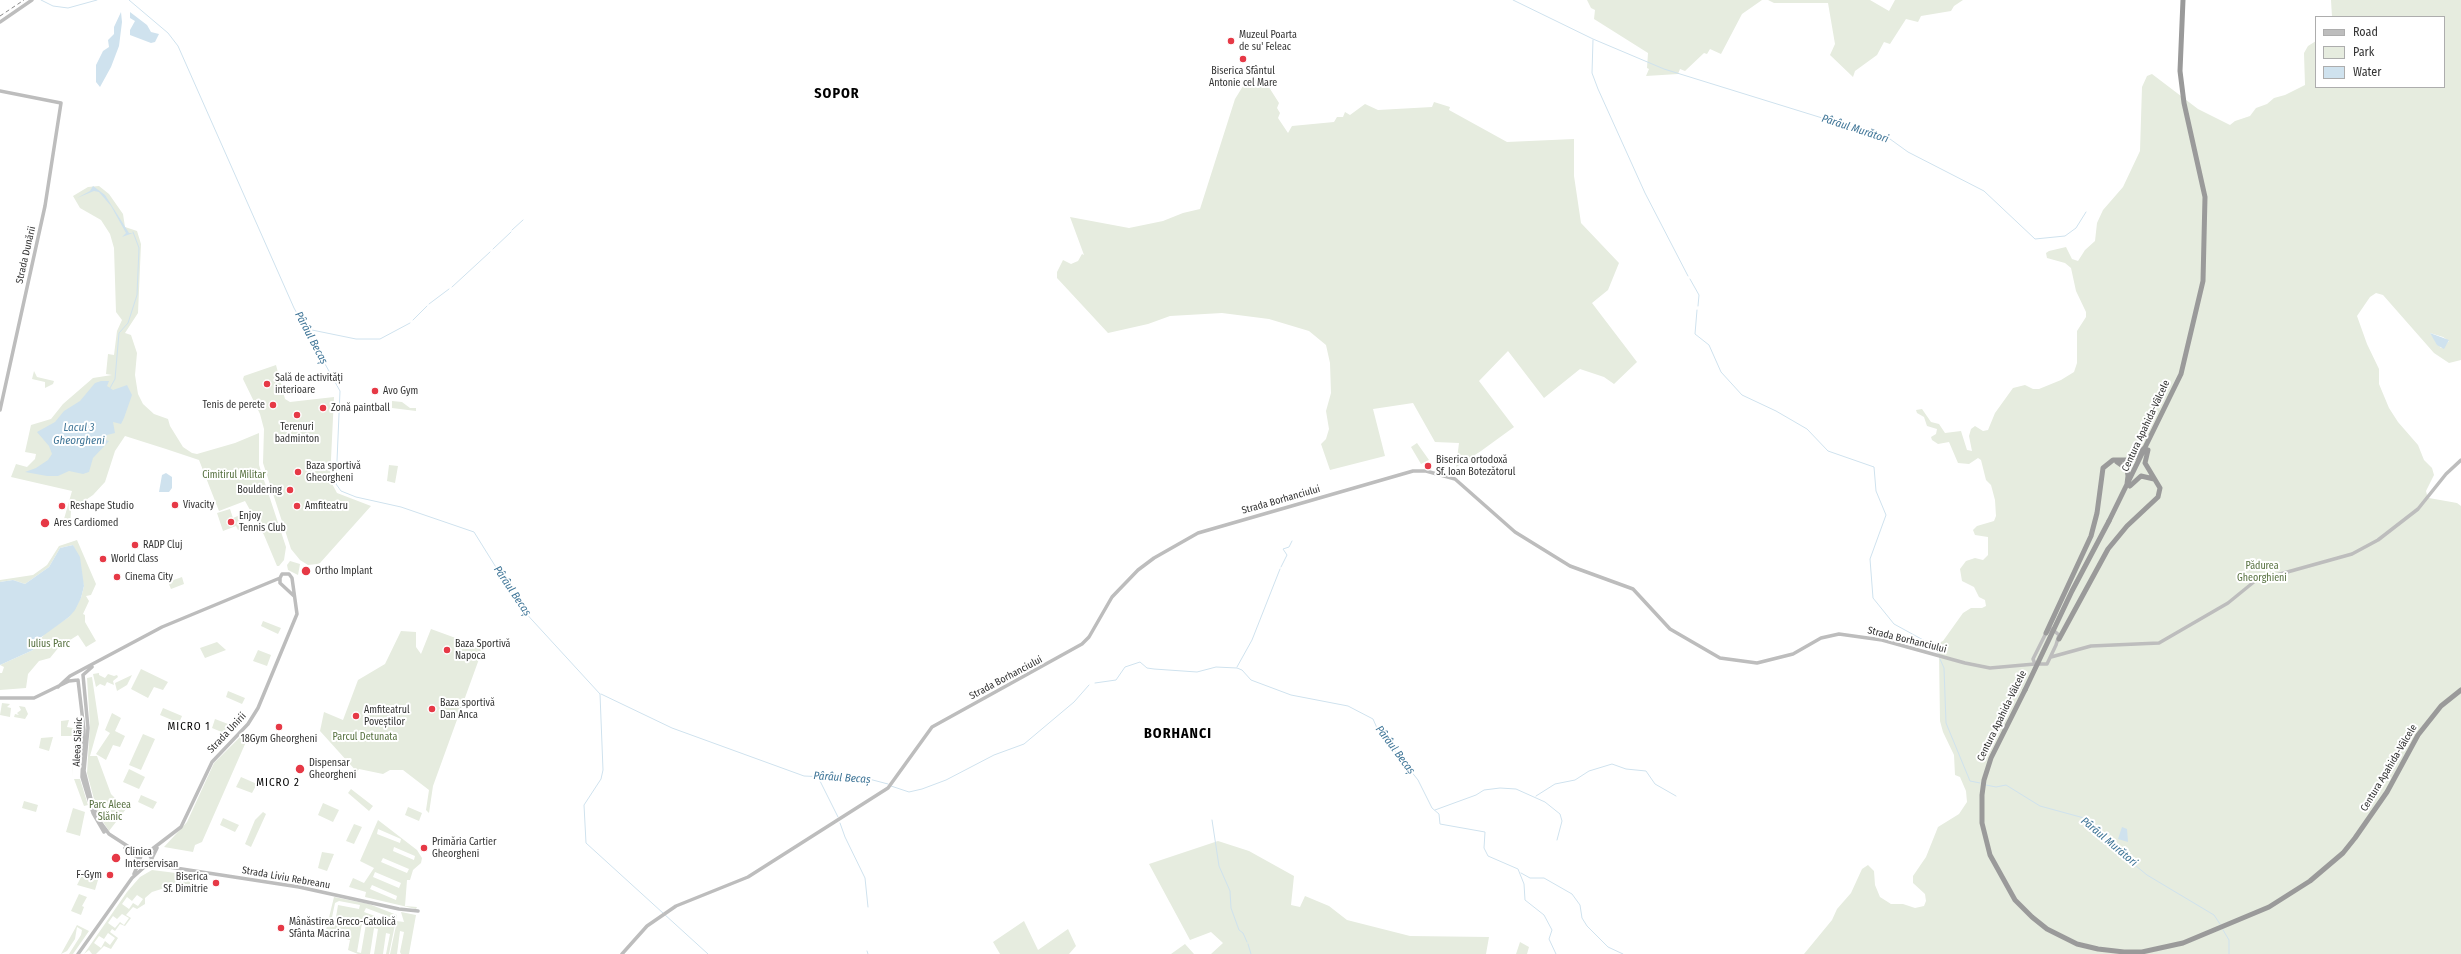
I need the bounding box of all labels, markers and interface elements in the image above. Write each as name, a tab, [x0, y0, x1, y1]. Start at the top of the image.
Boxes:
legend	[2315, 16, 2445, 88]
text: Road	[2353, 25, 2378, 39]
place label: Muzeul Poarta de su' Feleac	[1239, 29, 1297, 52]
marker: Muzeul Poarta de su' Feleac	[1226, 36, 1236, 46]
text: Park	[2353, 45, 2374, 59]
marker: Biserica Sfântul Antonie cel Mare	[1238, 54, 1248, 64]
place label: Biserica Sfântul Antonie cel Mare	[1209, 65, 1277, 88]
text: Water	[2353, 65, 2381, 79]
district label: SOPOR	[814, 86, 860, 102]
water label: Pârâul Murători	[1820, 112, 1890, 146]
street label: Strada Dunării	[14, 225, 38, 285]
water label: Pârâul Becaș	[292, 310, 330, 366]
place label: Sală de activități interioare	[275, 372, 343, 396]
street label: Centura Apahida-Vâlcele	[2120, 378, 2172, 474]
marker: Sală de activități interioare	[262, 379, 272, 389]
place label: Avo Gym	[383, 385, 418, 397]
marker: Avo Gym	[370, 386, 380, 396]
place label: Tenis de perete	[202, 399, 265, 411]
marker: Tenis de perete	[268, 400, 278, 410]
place label: Zonă paintball	[331, 402, 390, 414]
marker: Zonă paintball	[318, 403, 328, 413]
marker: Terenuri badminton	[292, 410, 302, 420]
water label: Lacul 3 Gheorgheni	[53, 421, 105, 447]
place label: Terenuri badminton	[275, 421, 319, 444]
place label: Biserica ortodoxă Sf. Ioan Botezătorul	[1436, 454, 1515, 478]
place label: Baza sportivă Gheorgheni	[306, 460, 361, 484]
marker: Biserica ortodoxă Sf. Ioan Botezătorul	[1423, 461, 1433, 471]
marker: Baza sportivă Gheorgheni	[293, 467, 303, 477]
park label: Cimitirul Militar	[202, 469, 266, 481]
street label: Strada Borhanciului	[1240, 483, 1322, 517]
place label: Bouldering	[237, 484, 282, 496]
marker: Bouldering	[285, 485, 295, 495]
place label: Vivacity	[183, 499, 214, 511]
place label: Reshape Studio	[70, 500, 134, 512]
marker: Vivacity	[170, 500, 180, 510]
place label: Amfiteatru	[305, 500, 348, 512]
marker: Reshape Studio	[57, 501, 67, 511]
marker: Amfiteatru	[292, 501, 302, 511]
place label: Enjoy Tennis Club	[239, 510, 286, 534]
marker: Ares Cardiomed	[39, 517, 51, 529]
place label: Ares Cardiomed	[54, 517, 118, 529]
marker: Enjoy Tennis Club	[226, 517, 236, 527]
place label: RADP Cluj	[143, 539, 182, 551]
marker: RADP Cluj	[130, 540, 140, 550]
place label: World Class	[111, 553, 158, 565]
marker: World Class	[98, 554, 108, 564]
park label: Pădurea Gheorghieni	[2237, 560, 2287, 584]
water label: Pârâul Becaș	[490, 564, 534, 618]
marker: Ortho Implant	[300, 565, 312, 577]
place label: Ortho Implant	[315, 565, 373, 577]
place label: Cinema City	[125, 571, 173, 583]
marker: Cinema City	[112, 572, 122, 582]
street label: Strada Borhanciului	[1866, 624, 1948, 656]
park label: Iulius Parc	[28, 638, 70, 650]
place label: Baza Sportivă Napoca	[455, 638, 510, 662]
marker: Baza Sportivă Napoca	[442, 645, 452, 655]
street label: Strada Borhanciului	[967, 654, 1045, 702]
street label: Centura Apahida-Vâlcele	[1975, 669, 2029, 763]
place label: Baza sportivă Dan Anca	[440, 697, 495, 720]
place label: Amfiteatrul Poveștilor	[364, 704, 410, 728]
marker: Baza sportivă Dan Anca	[427, 704, 437, 714]
street label: Strada Unirii	[205, 710, 249, 756]
marker: Amfiteatrul Poveștilor	[351, 711, 361, 721]
street label: Aleea Slănic	[71, 717, 85, 767]
district label: MICRO 1	[168, 720, 210, 734]
marker: 18Gym Gheorgheni	[274, 722, 284, 732]
street label: Centura Apahida-Vâlcele	[2358, 722, 2420, 814]
water label: Pârâul Becaș	[1372, 723, 1418, 777]
district label: BORHANCI	[1144, 726, 1212, 742]
park label: Parcul Detunata	[333, 731, 397, 743]
place label: 18Gym Gheorgheni	[241, 733, 317, 745]
place label: Dispensar Gheorgheni	[309, 757, 356, 780]
marker: Dispensar Gheorgheni	[294, 763, 306, 775]
water label: Pârâul Becaș	[813, 769, 871, 787]
district label: MICRO 2	[256, 776, 300, 790]
park label: Parc Aleea Slănic	[89, 799, 131, 822]
water label: Pârâul Murători	[2078, 815, 2140, 869]
place label: Primăria Cartier Gheorgheni	[432, 836, 496, 860]
marker: Primăria Cartier Gheorgheni	[419, 843, 429, 853]
place label: Clinica Interservisan	[125, 846, 178, 870]
marker: Clinica Interservisan	[110, 852, 122, 864]
street label: Strada Liviu Rebreanu	[241, 864, 331, 892]
place label: F-Gym	[76, 869, 102, 881]
marker: F-Gym	[105, 870, 115, 880]
place label: Biserica Sf. Dimitrie	[163, 871, 208, 894]
marker: Biserica Sf. Dimitrie	[211, 878, 221, 888]
place label: Mânăstirea Greco-Catolică Sfânta Macrina	[289, 916, 396, 940]
marker: Mânăstirea Greco-Catolică Sfânta Macrina	[276, 923, 286, 933]

